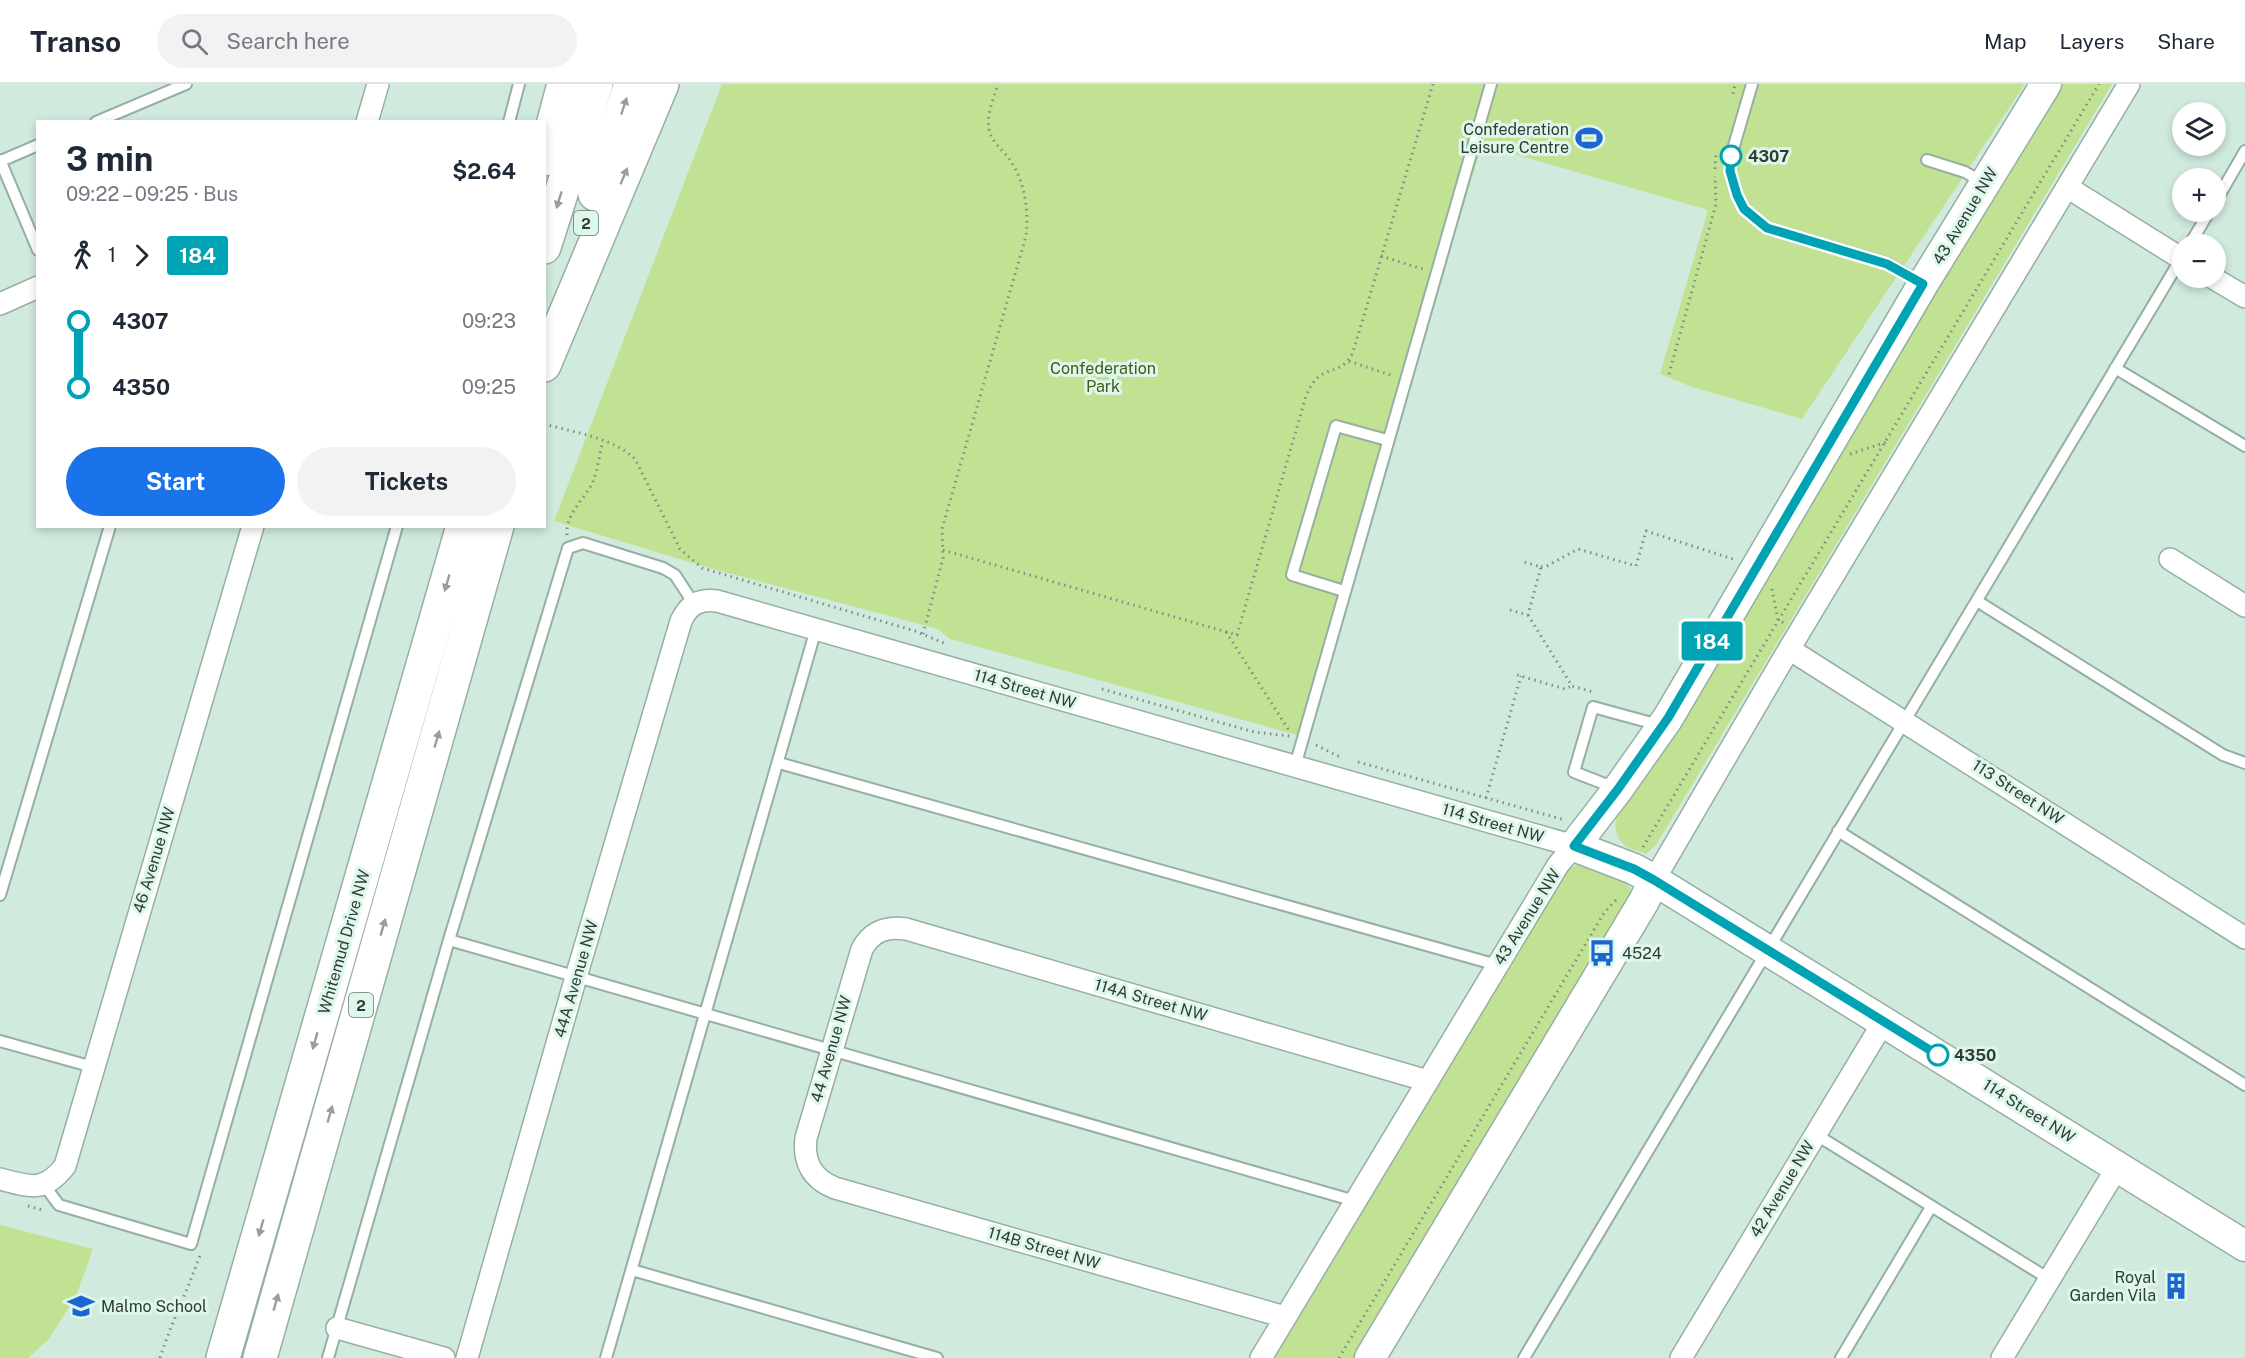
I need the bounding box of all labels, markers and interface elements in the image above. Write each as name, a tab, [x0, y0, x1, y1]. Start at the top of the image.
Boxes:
search box	[157, 14, 577, 68]
text: Transo	[30, 25, 121, 58]
icon: search	[178, 25, 211, 58]
text: Search here	[226, 28, 350, 54]
text: Map	[1984, 29, 2027, 54]
text: Layers	[2060, 29, 2124, 54]
text: Share	[2157, 29, 2215, 54]
one-way arrow	[619, 97, 629, 115]
map controls	[2172, 102, 2226, 288]
button: layers	[2172, 102, 2226, 156]
place label: Confederation Leisure Centre	[1460, 120, 1569, 157]
sports icon: Confederation Leisure Centre	[1574, 123, 1604, 153]
text: 3 min	[66, 140, 153, 178]
marker: 4307	[1720, 145, 1742, 167]
place label: 4307	[1748, 147, 1789, 166]
text: $2.64	[452, 158, 516, 184]
street label: 43 Avenue NW	[1929, 164, 2001, 268]
one-way arrow	[619, 166, 629, 184]
button: +	[2172, 168, 2226, 222]
text: 09:22 – 09:25 · Bus	[66, 182, 238, 206]
one-way arrow	[554, 191, 563, 209]
road number: 2	[574, 211, 598, 235]
button: −	[2172, 234, 2226, 288]
icon: walk	[66, 239, 99, 272]
icon: forward	[125, 239, 158, 272]
text: 1	[108, 243, 116, 267]
text: 184	[179, 243, 216, 268]
text: 4307	[112, 308, 169, 334]
text: 09:23	[462, 309, 516, 333]
park label: Confederation Park	[1050, 359, 1156, 396]
text: 4350	[112, 374, 170, 400]
text: 09:25	[462, 375, 516, 399]
button: Start	[66, 447, 285, 516]
button: Tickets	[297, 447, 516, 516]
one-way arrow	[442, 574, 451, 592]
line badge: 184	[1678, 622, 1746, 660]
text: 184	[1694, 629, 1730, 654]
street label: 114 Street NW	[972, 665, 1078, 713]
one-way arrow	[432, 730, 442, 748]
street label: 113 Street NW	[1969, 755, 2067, 829]
street label: 114 Street NW	[1440, 799, 1546, 847]
street label: 46 Avenue NW	[129, 805, 179, 915]
street label: 43 Avenue NW	[1490, 865, 1564, 969]
street label: Whitemud Drive NW	[314, 868, 374, 1016]
one-way arrow	[379, 918, 388, 936]
street label: 44A Avenue NW	[550, 918, 602, 1040]
bus stop icon: 4524	[1587, 938, 1617, 968]
place label: 4524	[1622, 944, 1662, 963]
street label: 114A Street NW	[1092, 975, 1210, 1025]
road number: 2	[349, 993, 373, 1017]
street label: 44 Avenue NW	[807, 993, 855, 1105]
one-way arrow	[310, 1032, 319, 1050]
marker: 4350	[1927, 1044, 1949, 1066]
place label: 4350	[1954, 1046, 1996, 1065]
street label: 114 Street NW	[1979, 1075, 2079, 1147]
one-way arrow	[326, 1105, 335, 1123]
street label: 42 Avenue NW	[1746, 1137, 1818, 1241]
one-way arrow	[256, 1219, 265, 1237]
street label: 114B Street NW	[986, 1223, 1102, 1273]
place label: Royal Garden Vila	[2070, 1268, 2156, 1305]
building icon: Royal Garden Vila	[2161, 1271, 2191, 1301]
school or university icon: Malmo School	[66, 1291, 96, 1321]
one-way arrow	[272, 1293, 282, 1311]
place label: Malmo School	[101, 1297, 207, 1316]

